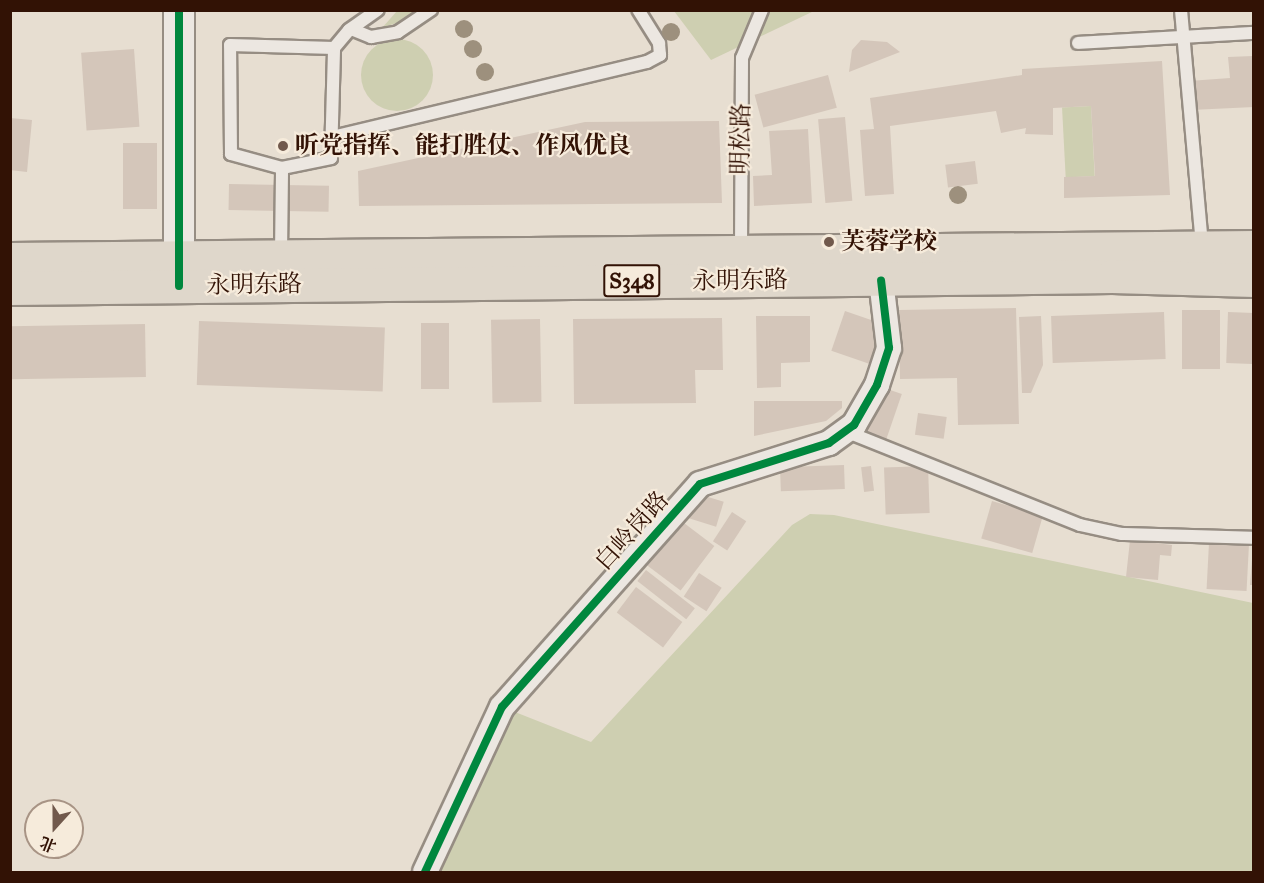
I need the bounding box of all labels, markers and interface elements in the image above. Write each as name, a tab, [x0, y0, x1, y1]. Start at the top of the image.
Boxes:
street label: 明松路	[726, 103, 756, 175]
place label: 听党指挥、能打胜仗、作风优良	[295, 132, 631, 160]
marker: 听党指挥、能打胜仗、作风优良	[276, 139, 290, 153]
place label: 芙蓉学校	[841, 228, 937, 256]
marker: 芙蓉学校	[822, 235, 836, 249]
road number: S348	[602, 262, 662, 300]
street label: 永明东路	[692, 266, 788, 296]
street label: 永明东路	[206, 270, 302, 300]
street label: 白岭岗路	[589, 486, 675, 576]
north arrow	[24, 799, 84, 859]
text: 北	[37, 833, 59, 856]

